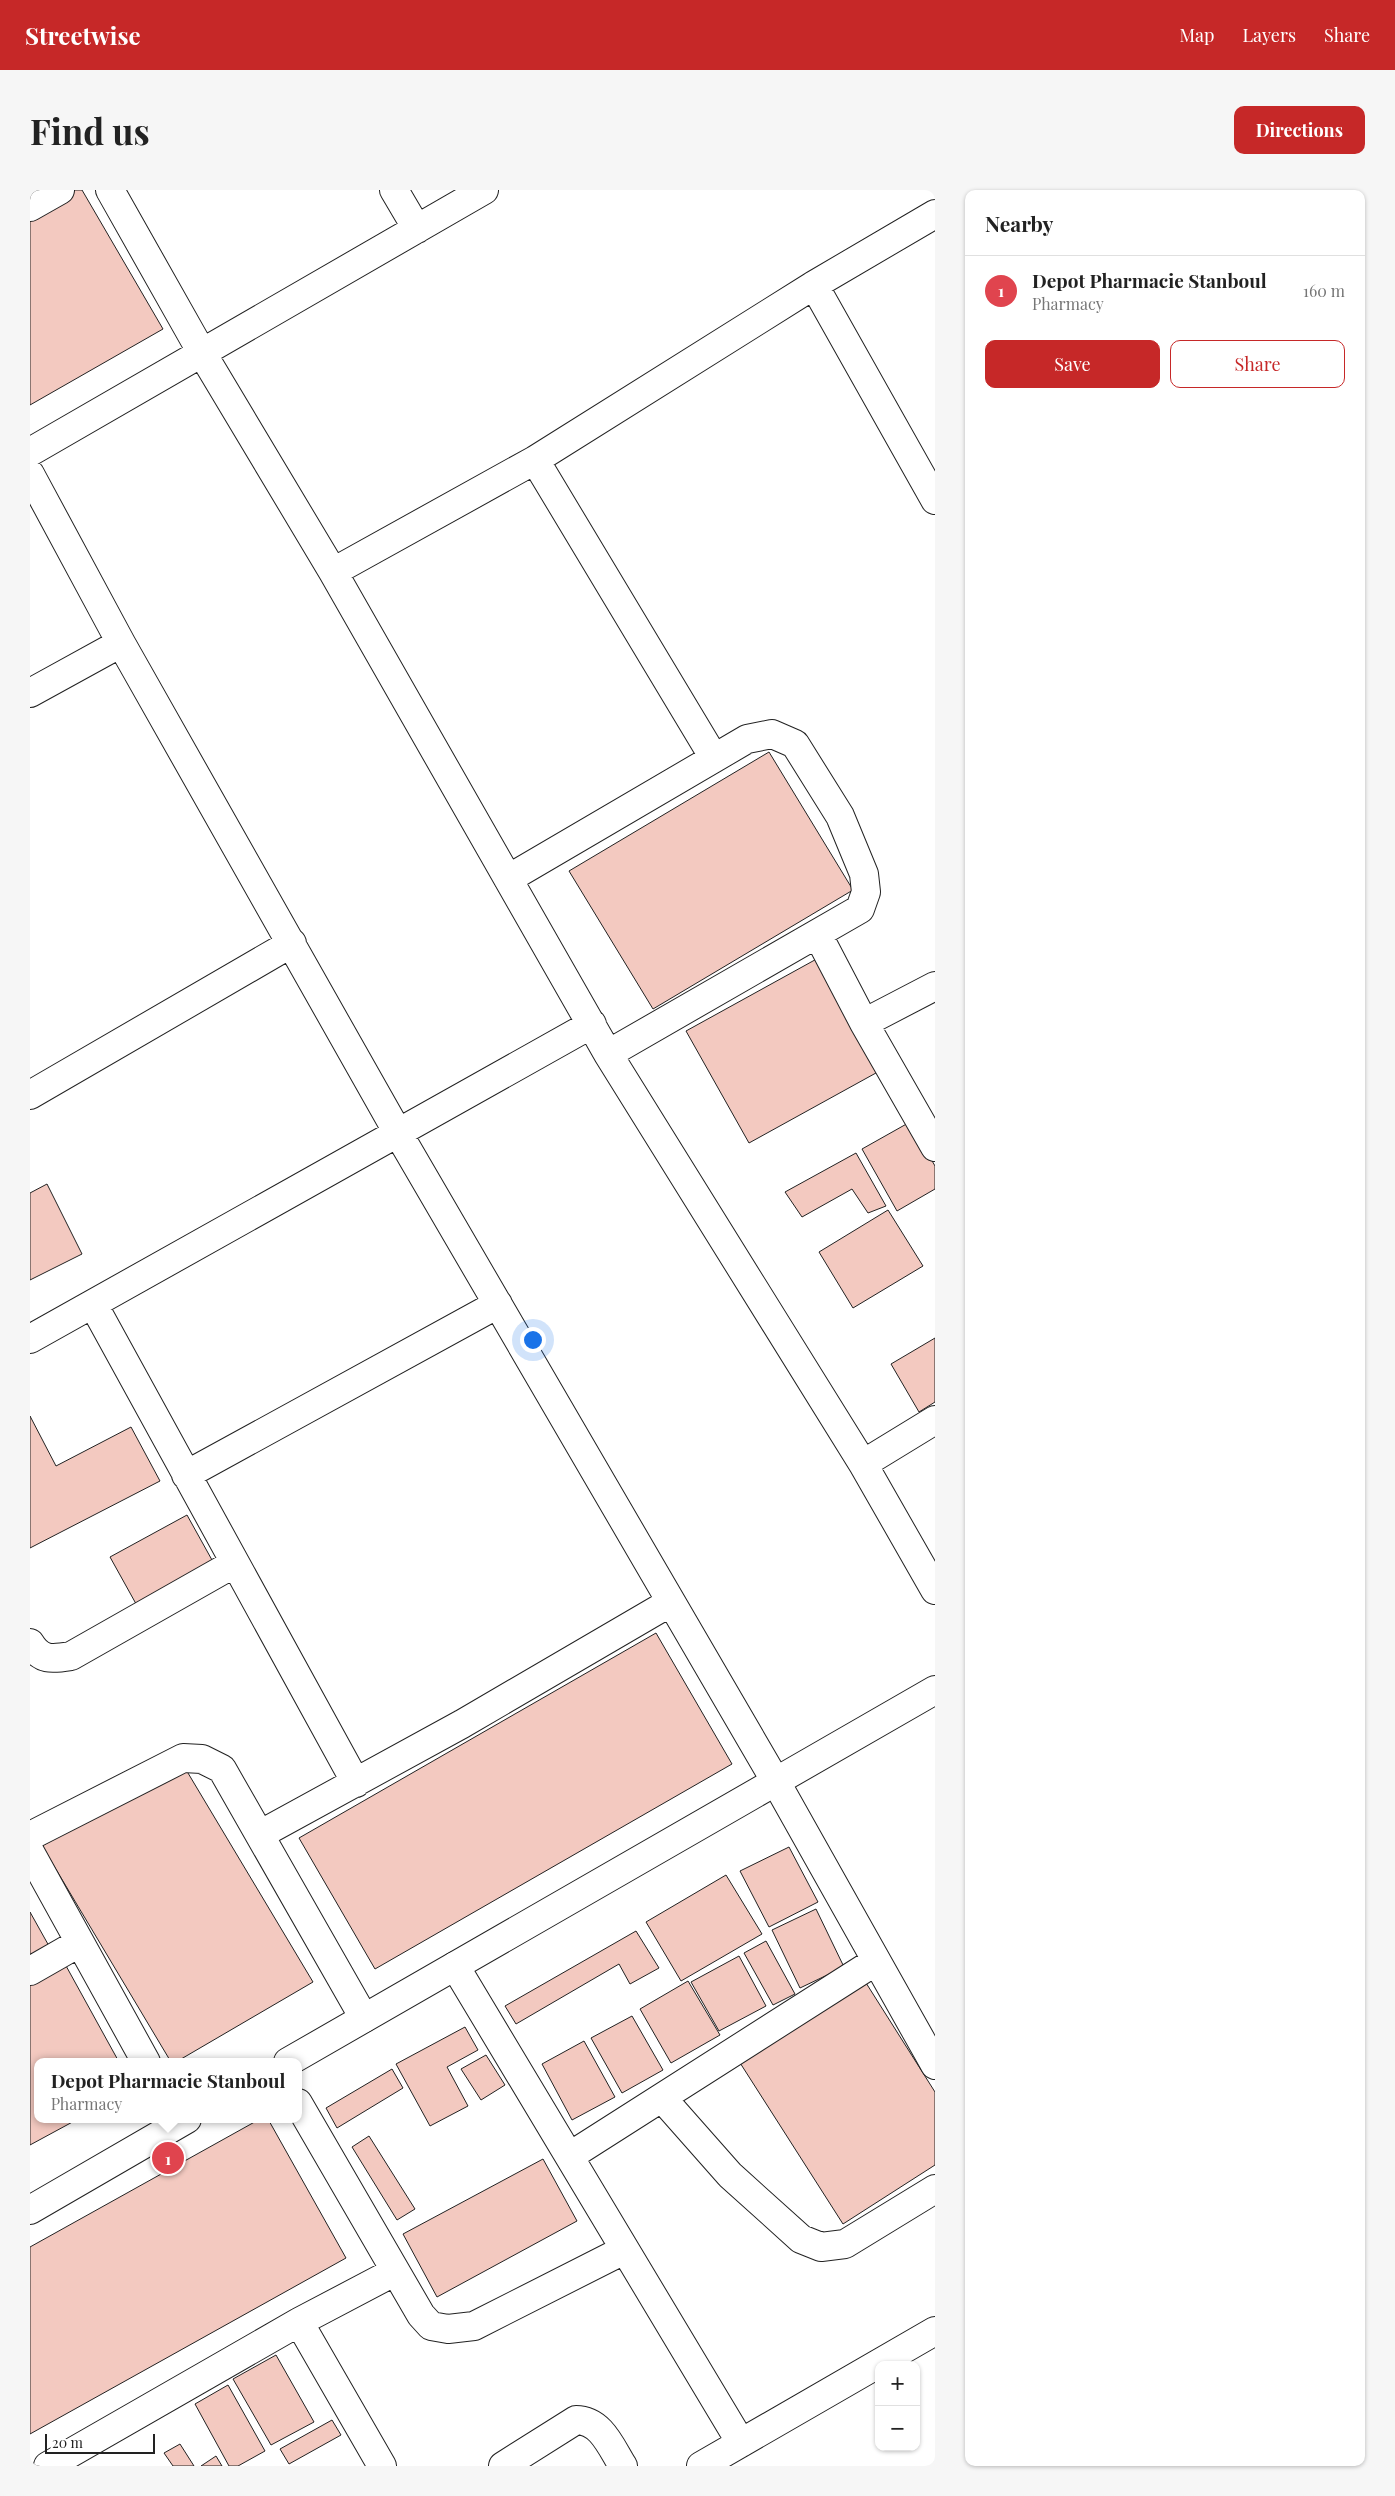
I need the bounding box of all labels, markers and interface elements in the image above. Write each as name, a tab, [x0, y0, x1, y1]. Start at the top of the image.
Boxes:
text: Streetwise	[25, 19, 141, 51]
text: Map	[1179, 23, 1214, 47]
text: Layers	[1242, 23, 1296, 47]
text: Share	[1324, 23, 1370, 47]
button: Directions	[1234, 106, 1365, 154]
text: Find us	[30, 107, 150, 154]
text: Nearby	[985, 209, 1054, 237]
text: Depot Pharmacie Stanboul	[1032, 267, 1267, 293]
text: 1	[998, 280, 1004, 301]
text: 160 m	[1303, 280, 1345, 301]
text: Pharmacy	[1032, 293, 1104, 314]
button: Save	[985, 340, 1160, 388]
button: Share	[1170, 340, 1345, 388]
your location	[520, 1327, 546, 1353]
popup	[34, 2058, 302, 2123]
text: Depot Pharmacie Stanboul	[51, 2067, 285, 2093]
text: Pharmacy	[51, 2093, 122, 2114]
pin: 1	[152, 2139, 184, 2177]
map controls	[875, 2361, 920, 2451]
button: +	[875, 2361, 920, 2406]
button: −	[875, 2406, 920, 2451]
scale bar	[45, 2431, 155, 2454]
text: 20 m	[52, 2433, 83, 2452]

